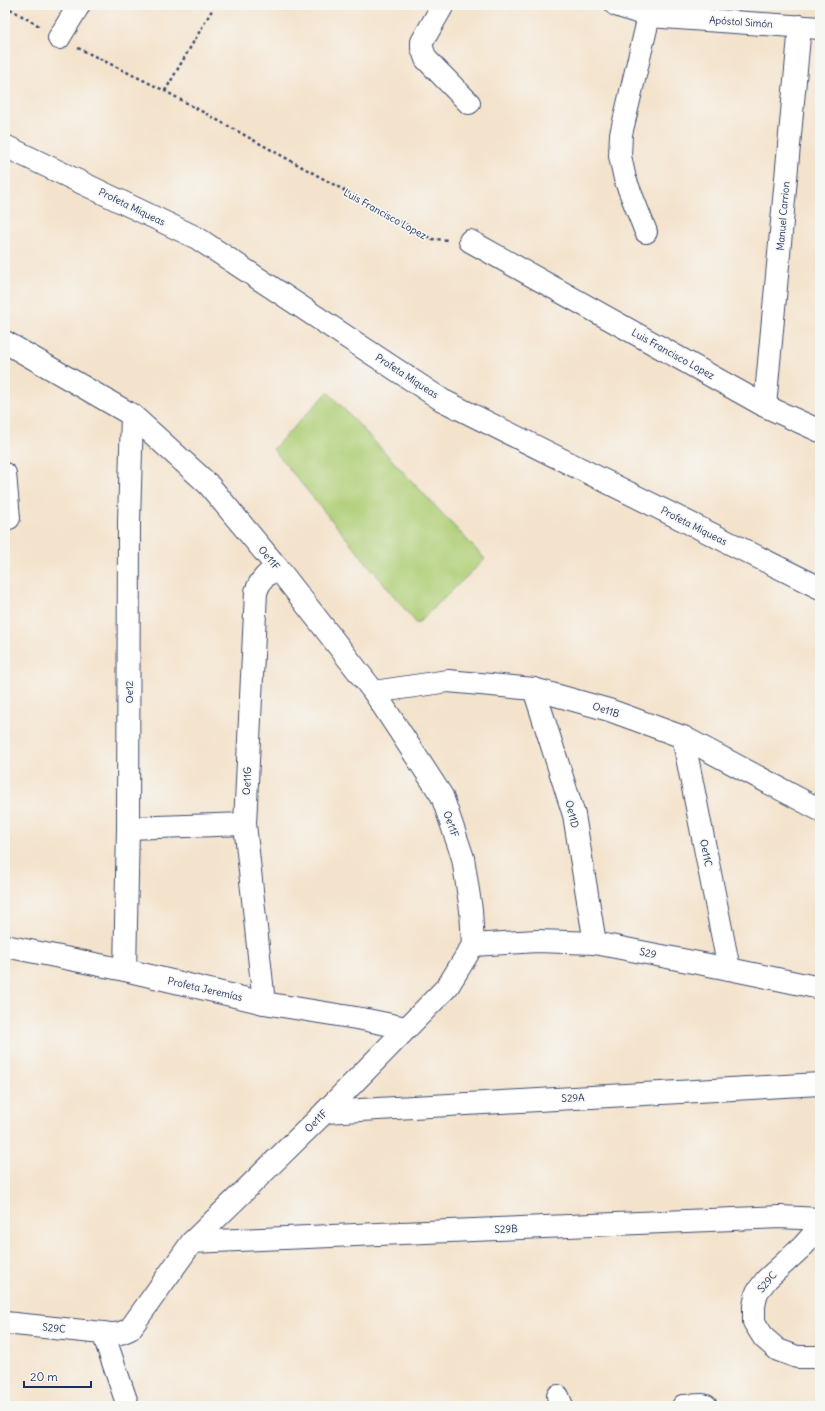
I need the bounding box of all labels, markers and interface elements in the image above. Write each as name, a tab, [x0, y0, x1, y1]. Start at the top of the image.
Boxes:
street label: Apóstol Simón	[709, 13, 774, 31]
street label: Manuel Carrion	[774, 181, 793, 251]
street label: Profeta Miqueas	[96, 185, 168, 229]
street label: Luis Francisco Lopez	[341, 186, 429, 242]
street label: Luis Francisco Lopez	[629, 326, 717, 382]
street label: Profeta Miqueas	[373, 351, 441, 401]
street label: Profeta Miqueas	[659, 504, 730, 548]
street label: Oe11F	[256, 544, 283, 573]
street label: Oe12	[123, 680, 136, 703]
street label: Oe11B	[591, 700, 622, 721]
street label: Oe11G	[240, 767, 254, 795]
street label: Oe11D	[562, 799, 582, 829]
street label: Oe11F	[441, 809, 462, 839]
street label: Oe11C	[697, 838, 715, 868]
street label: S29	[639, 945, 658, 961]
street label: Profeta Jeremías	[166, 974, 244, 1004]
street label: S29A	[561, 1091, 586, 1105]
street label: Oe11F	[302, 1107, 330, 1135]
street label: S29B	[494, 1222, 518, 1236]
street label: S29C	[755, 1269, 780, 1295]
street label: S29C	[42, 1321, 67, 1336]
scale bar	[24, 1363, 91, 1389]
text: 20 m	[30, 1369, 58, 1384]

